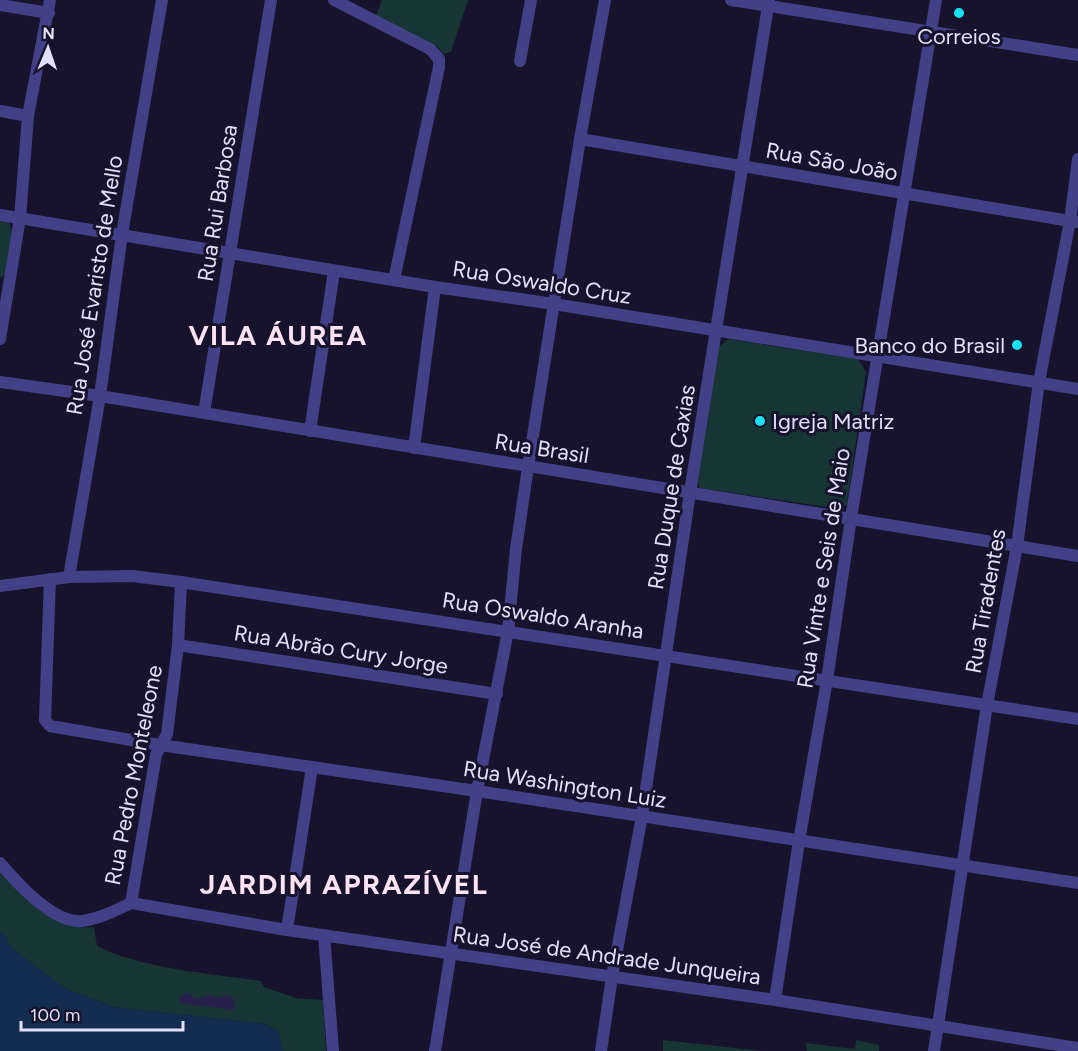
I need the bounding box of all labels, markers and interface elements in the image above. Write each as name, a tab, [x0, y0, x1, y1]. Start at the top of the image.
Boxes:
marker: Correios	[952, 6, 966, 20]
north arrow	[18, 18, 78, 78]
place label: Correios	[917, 23, 1001, 50]
text: N	[42, 24, 55, 43]
street label: Rua Rui Barbosa	[192, 123, 243, 283]
street label: Rua São João	[764, 137, 900, 186]
street label: Rua José Evaristo de Mello	[61, 153, 128, 417]
street label: Rua Oswaldo Cruz	[451, 255, 633, 310]
district label: VILA ÁUREA	[188, 318, 368, 352]
place label: Banco do Brasil	[855, 332, 1005, 359]
marker: Banco do Brasil	[1010, 338, 1024, 352]
street label: Rua Duque de Caxias	[642, 383, 701, 591]
place label: Igreja Matriz	[772, 408, 894, 435]
marker: Igreja Matriz	[753, 414, 767, 428]
street label: Rua Brasil	[493, 428, 591, 469]
street label: Rua Vinte e Seis de Maio	[791, 446, 856, 690]
street label: Rua Tiradentes	[959, 527, 1011, 675]
street label: Rua Oswaldo Aranha	[440, 586, 646, 645]
street label: Rua Abrão Cury Jorge	[232, 619, 450, 680]
street label: Rua Pedro Monteleone	[99, 663, 168, 887]
street label: Rua Washington Luiz	[461, 755, 668, 814]
district label: JARDIM APRAZÍVEL	[200, 867, 488, 901]
street label: Rua José de Andrade Junqueira	[451, 921, 763, 990]
scale bar	[21, 994, 183, 1032]
text: 100 m	[30, 1004, 80, 1026]

